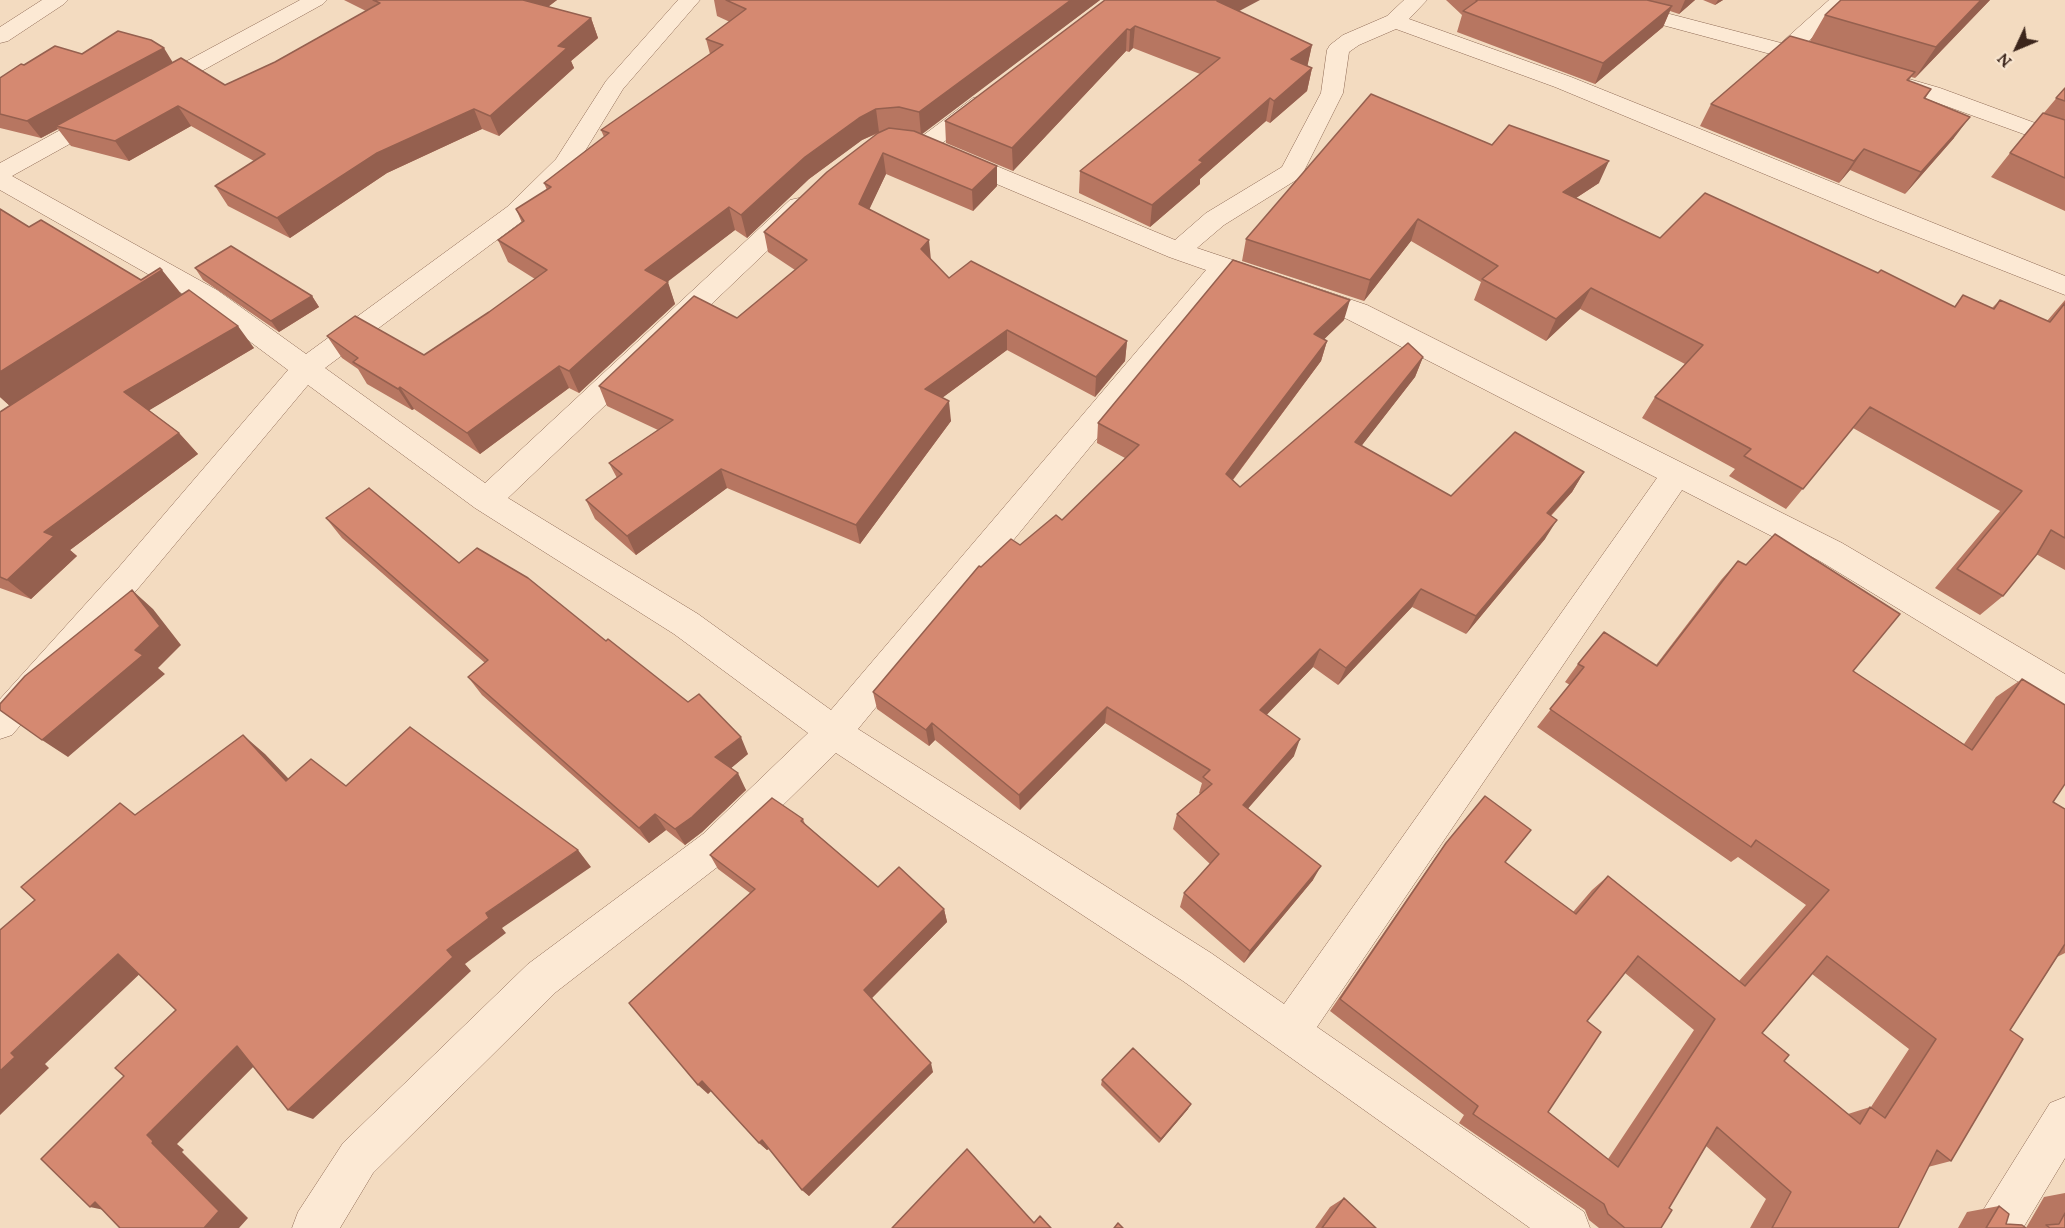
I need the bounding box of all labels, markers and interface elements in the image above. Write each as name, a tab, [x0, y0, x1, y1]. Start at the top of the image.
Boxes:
north arrow	[1987, 18, 2047, 78]
text: N	[1993, 49, 2016, 72]

